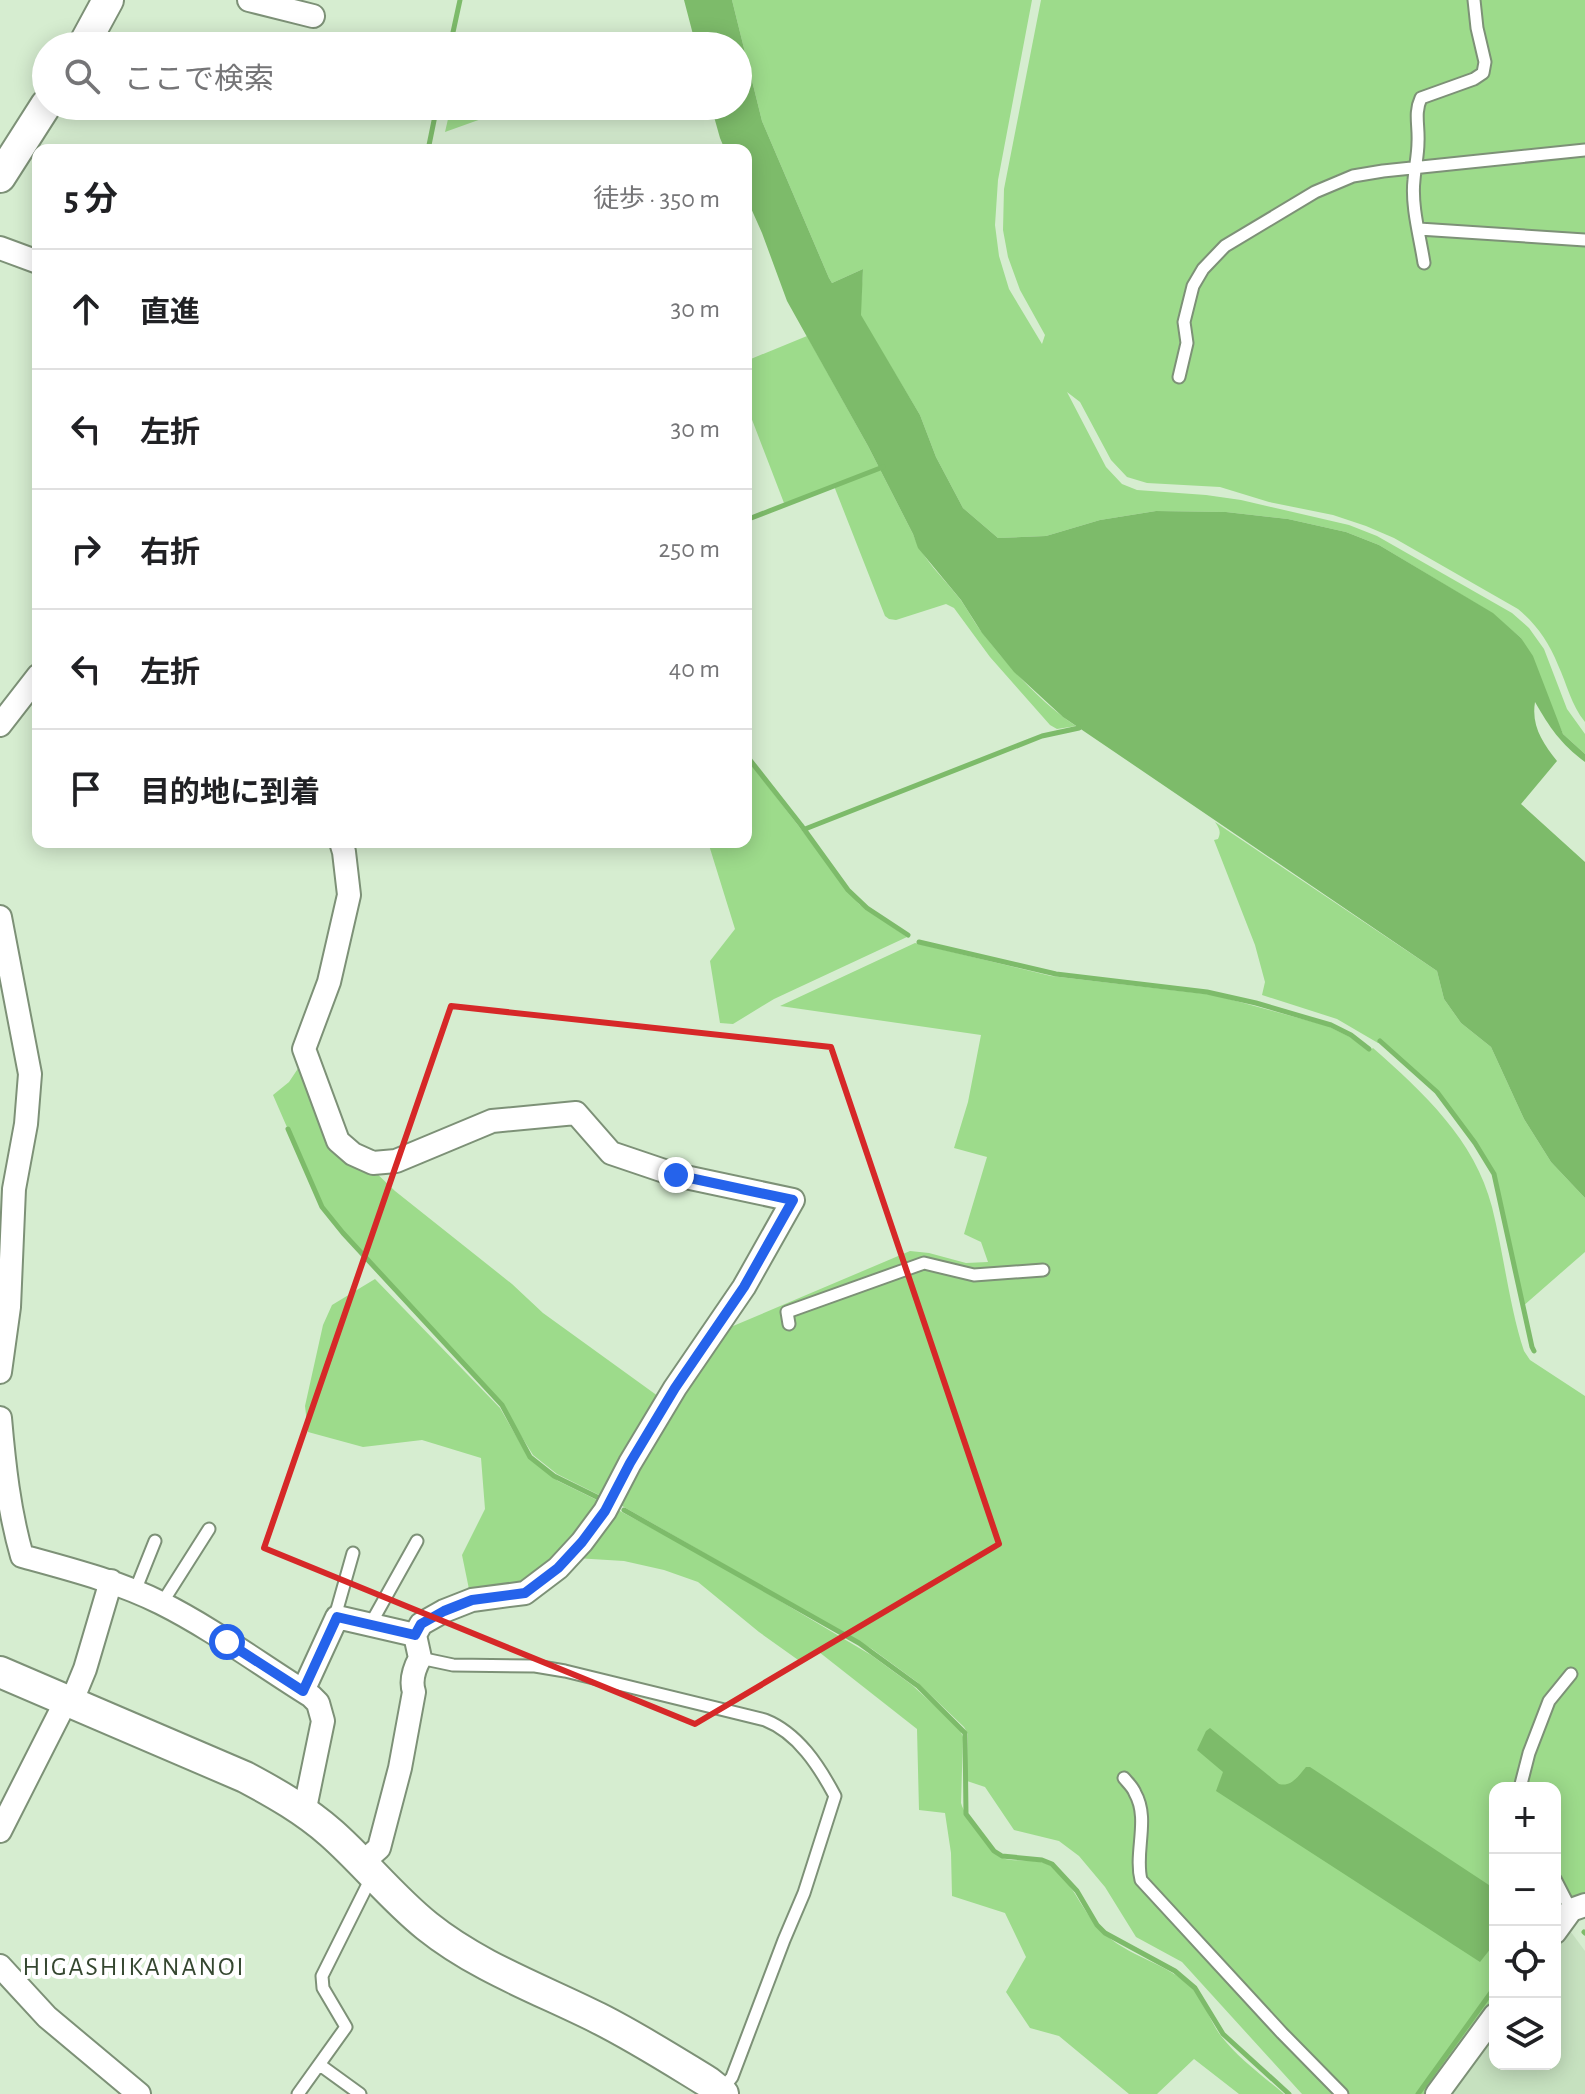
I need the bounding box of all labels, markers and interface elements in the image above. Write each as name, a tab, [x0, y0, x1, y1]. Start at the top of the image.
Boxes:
search box	[32, 32, 752, 120]
icon: search	[60, 54, 104, 98]
text: ここで検索	[124, 65, 274, 95]
text: 5 分	[64, 183, 118, 217]
text: 徒歩 · 350 m	[593, 186, 720, 212]
icon: ahead	[64, 287, 108, 331]
text: 30 m	[670, 296, 720, 322]
text: 直進	[140, 298, 200, 328]
icon: left	[64, 407, 108, 451]
text: 30 m	[670, 416, 720, 442]
text: 左折	[140, 418, 200, 448]
icon: right	[64, 527, 108, 571]
text: 250 m	[658, 536, 720, 562]
text: 右折	[140, 538, 200, 568]
icon: left	[64, 647, 108, 691]
text: 40 m	[669, 656, 720, 682]
text: 左折	[140, 658, 200, 688]
icon: arrive	[64, 767, 108, 811]
text: 目的地に到着	[140, 778, 320, 808]
route end	[658, 1157, 694, 1193]
route start	[209, 1624, 245, 1660]
map controls	[1489, 1782, 1561, 2070]
button: +	[1489, 1782, 1561, 1854]
button: −	[1489, 1854, 1561, 1926]
button: locate	[1489, 1926, 1561, 1998]
district label: HIGASHIKANANOI	[23, 1954, 245, 1980]
button: layers	[1489, 1998, 1561, 2070]

